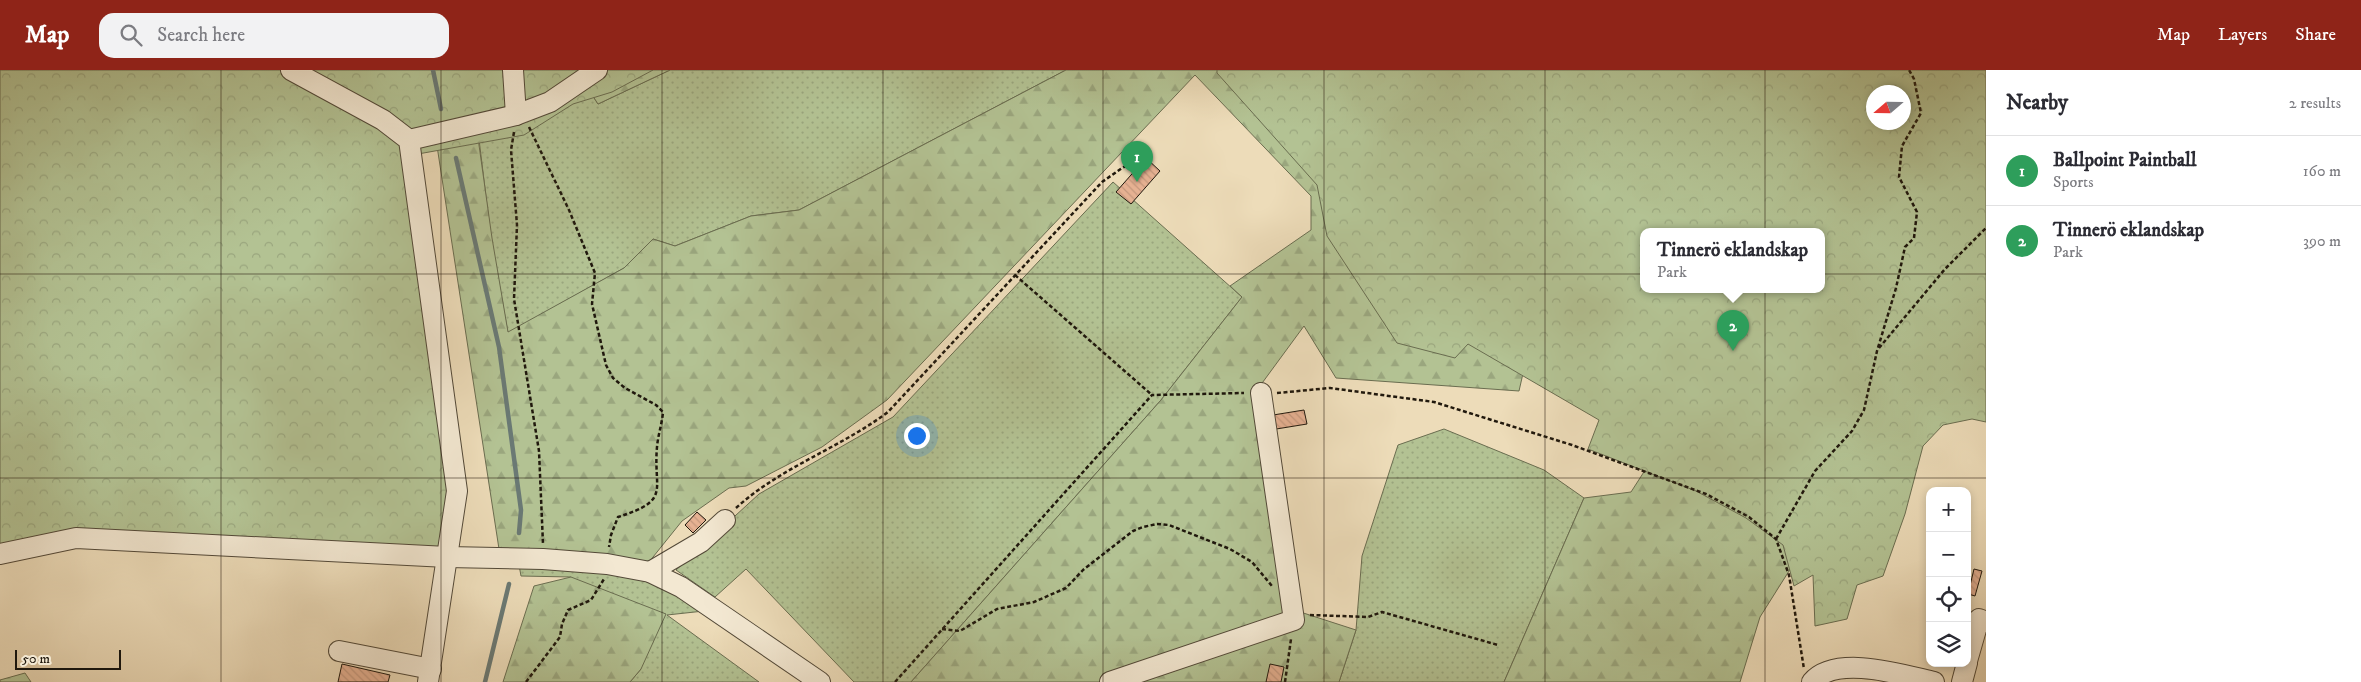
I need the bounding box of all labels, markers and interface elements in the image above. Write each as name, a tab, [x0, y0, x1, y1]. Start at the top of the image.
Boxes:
search box	[99, 13, 449, 58]
text: Map	[25, 20, 69, 50]
icon: search	[117, 21, 145, 49]
text: Search here	[157, 24, 245, 47]
text: Map	[2157, 24, 2190, 46]
text: Layers	[2218, 24, 2267, 46]
text: Share	[2295, 24, 2336, 46]
north arrow	[1866, 85, 1911, 130]
text: Nearby	[2006, 90, 2068, 116]
text: 2 results	[2289, 93, 2341, 113]
pin: 1	[1121, 141, 1153, 182]
text: Ballpoint Paintball	[2053, 149, 2196, 172]
text: 1	[2019, 161, 2025, 181]
text: 160 m	[2303, 161, 2341, 181]
text: Sports	[2053, 172, 2094, 192]
text: Tinnerö eklandskap	[2053, 219, 2204, 242]
popup	[1640, 228, 1825, 293]
text: 2	[2018, 231, 2026, 251]
text: 390 m	[2303, 231, 2341, 251]
text: Tinnerö eklandskap	[1657, 239, 1808, 262]
text: Park	[2053, 242, 2083, 262]
text: Park	[1657, 262, 1687, 282]
pin: 2	[1717, 310, 1749, 351]
your location	[904, 423, 930, 449]
map controls	[1926, 487, 1971, 667]
button: +	[1926, 487, 1971, 532]
button: −	[1926, 532, 1971, 577]
button: locate	[1926, 577, 1971, 622]
button: layers	[1926, 622, 1971, 667]
scale bar	[15, 647, 121, 670]
text: 50 m	[22, 650, 50, 668]

